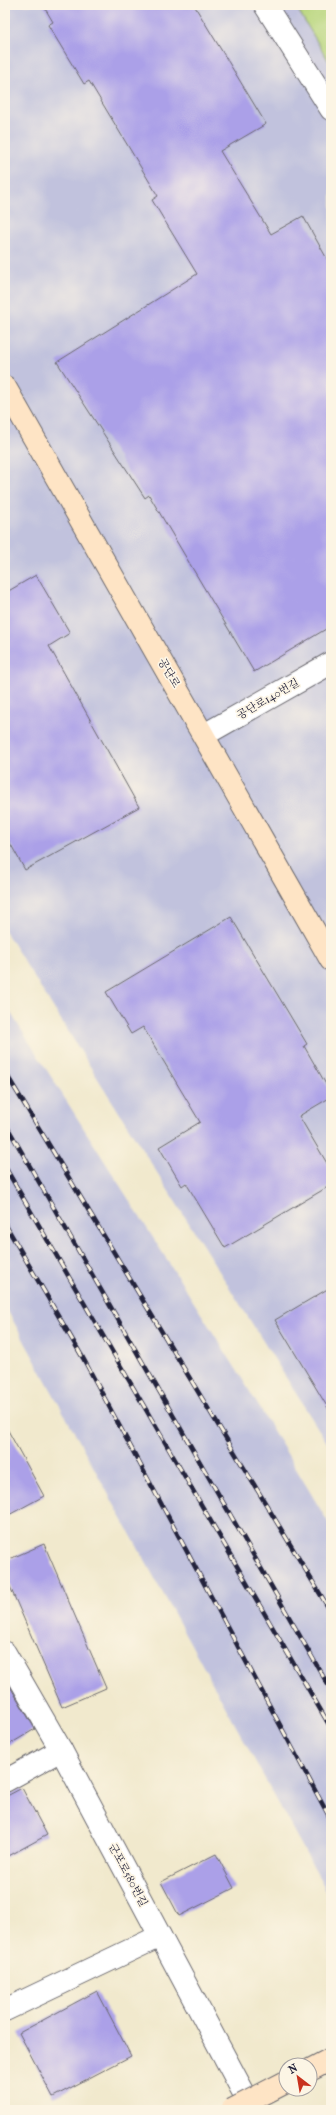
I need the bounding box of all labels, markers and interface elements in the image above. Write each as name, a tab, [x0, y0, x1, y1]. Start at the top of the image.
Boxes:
street label: 공단로	[155, 656, 183, 690]
street label: 공단로140번길	[235, 676, 301, 722]
street label: 군포로580번길	[106, 1841, 150, 1909]
north arrow	[278, 2057, 318, 2097]
text: N	[286, 2061, 301, 2077]

